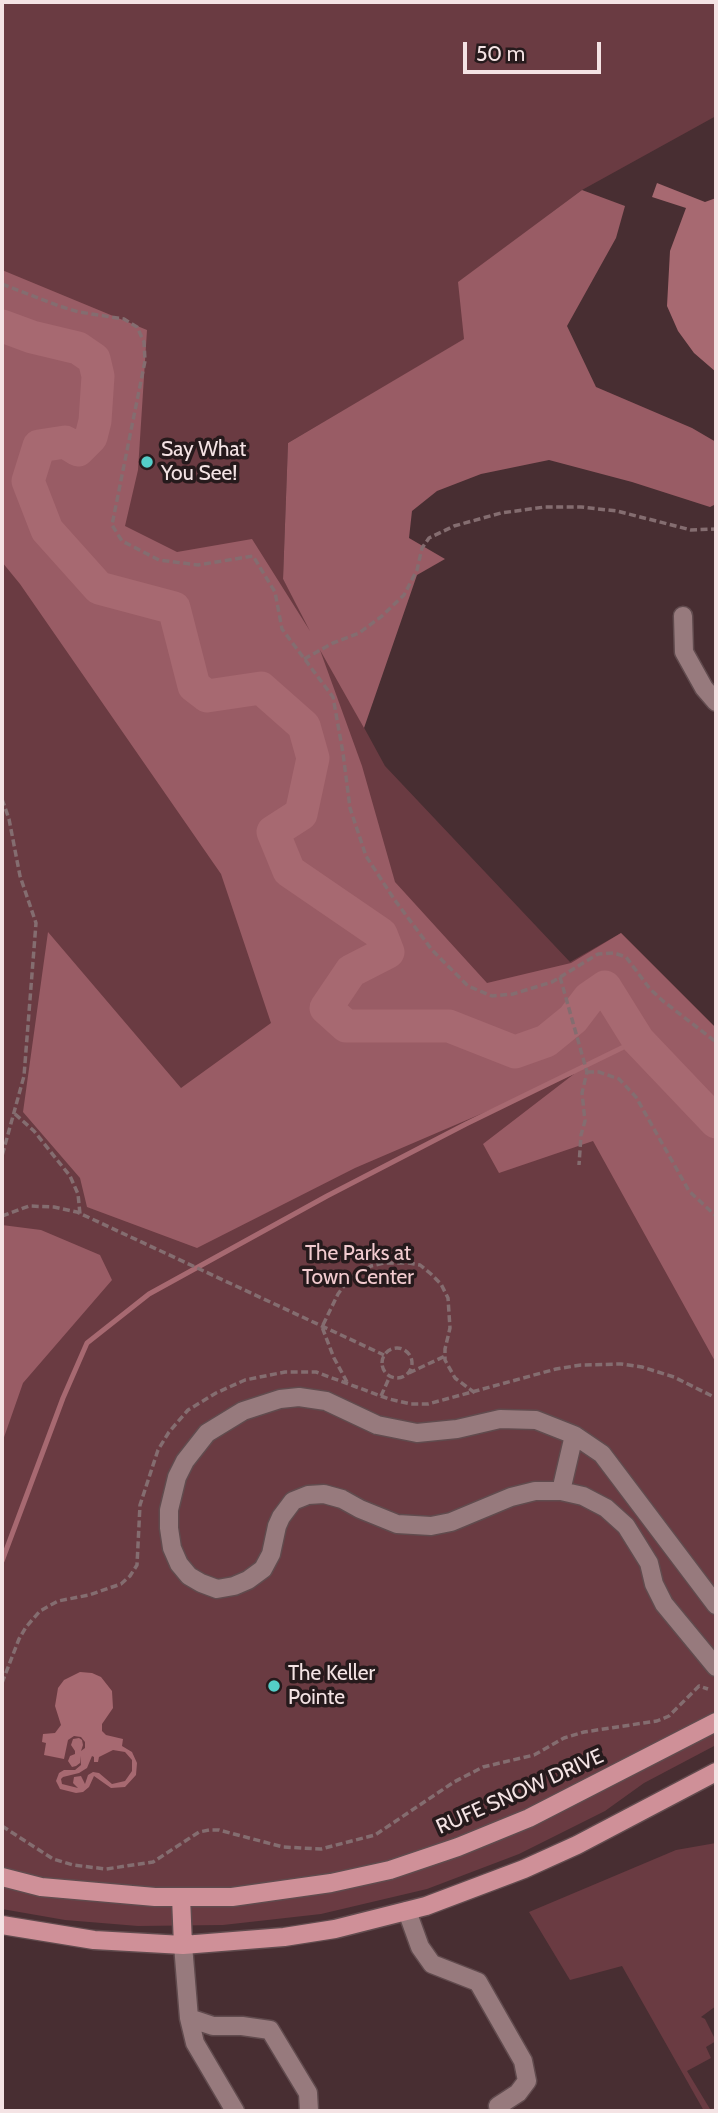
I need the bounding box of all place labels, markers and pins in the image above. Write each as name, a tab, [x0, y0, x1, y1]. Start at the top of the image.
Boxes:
place label: Say What You See!	[161, 437, 246, 487]
marker: Say What You See!	[139, 454, 155, 470]
place label: The Keller Pointe	[288, 1661, 375, 1711]
marker: The Keller Pointe	[266, 1678, 282, 1694]

